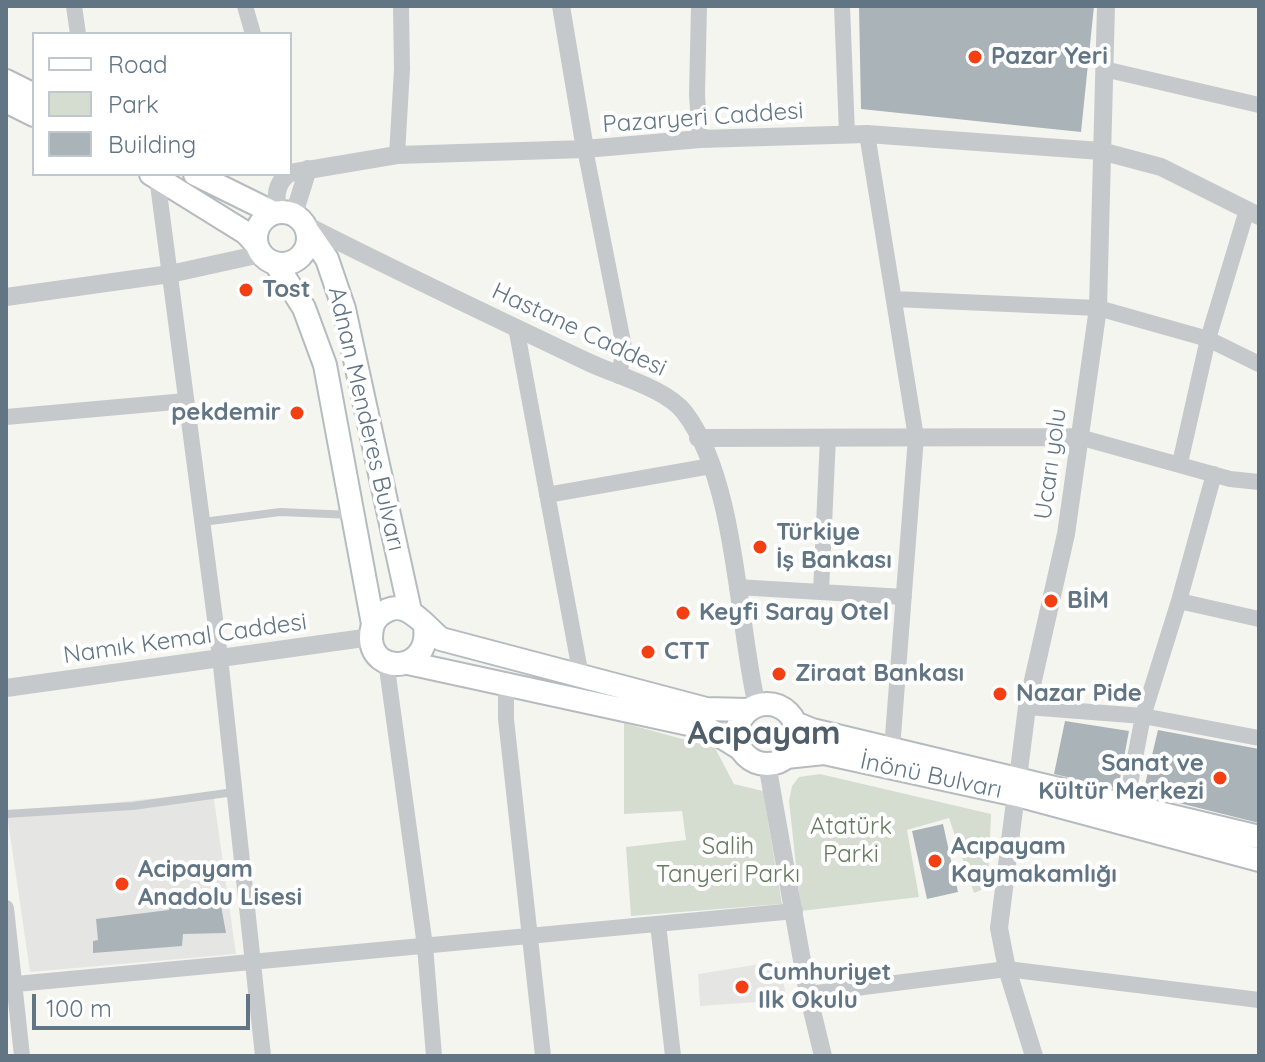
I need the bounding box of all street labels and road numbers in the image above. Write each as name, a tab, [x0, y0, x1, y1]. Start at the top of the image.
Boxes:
street label: Pazaryeri Caddesi	[602, 97, 804, 139]
street label: Hastane Caddesi	[487, 277, 671, 383]
street label: Adnan Menderes Bulvarı	[322, 284, 410, 554]
street label: Ucarı yolu	[1029, 407, 1073, 521]
street label: Namık Kemal Caddesi	[61, 608, 309, 670]
street label: İnönü Bulvarı	[857, 747, 1005, 805]

